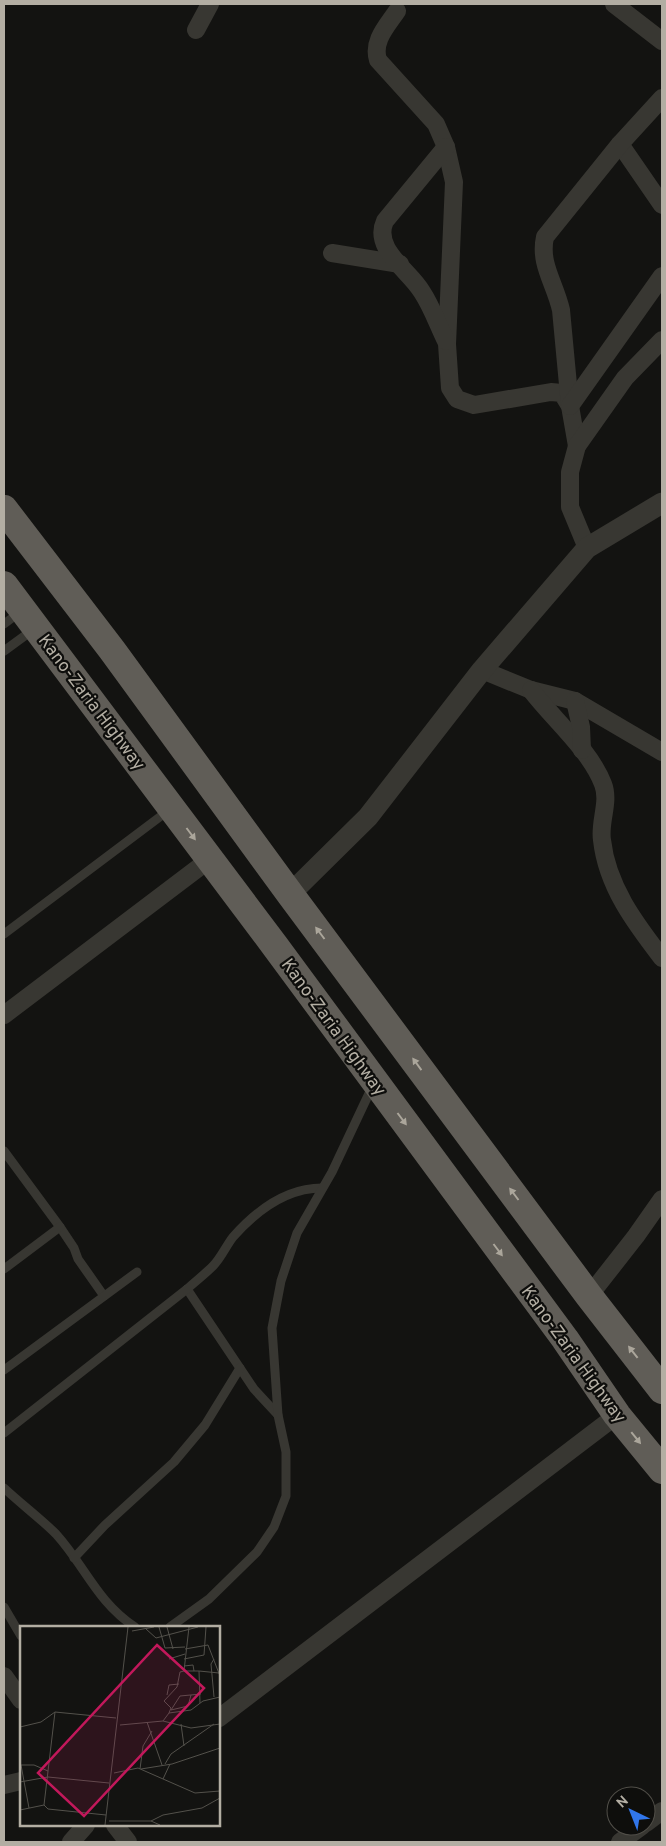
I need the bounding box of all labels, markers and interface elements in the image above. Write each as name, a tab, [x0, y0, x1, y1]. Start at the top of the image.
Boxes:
street label: Kano-Zaria Highway	[32, 630, 149, 775]
one-way arrow	[186, 827, 196, 841]
one-way arrow	[314, 927, 325, 940]
street label: Kano-Zaria Highway	[275, 955, 390, 1101]
one-way arrow	[411, 1058, 422, 1071]
one-way arrow	[397, 1112, 407, 1126]
one-way arrow	[508, 1188, 519, 1201]
one-way arrow	[493, 1243, 503, 1257]
street label: Kano-Zaria Highway	[515, 1282, 630, 1428]
one-way arrow	[627, 1346, 638, 1359]
one-way arrow	[630, 1431, 641, 1444]
inset map	[20, 1626, 220, 1826]
north arrow	[606, 1786, 656, 1836]
text: N	[614, 1793, 633, 1812]

